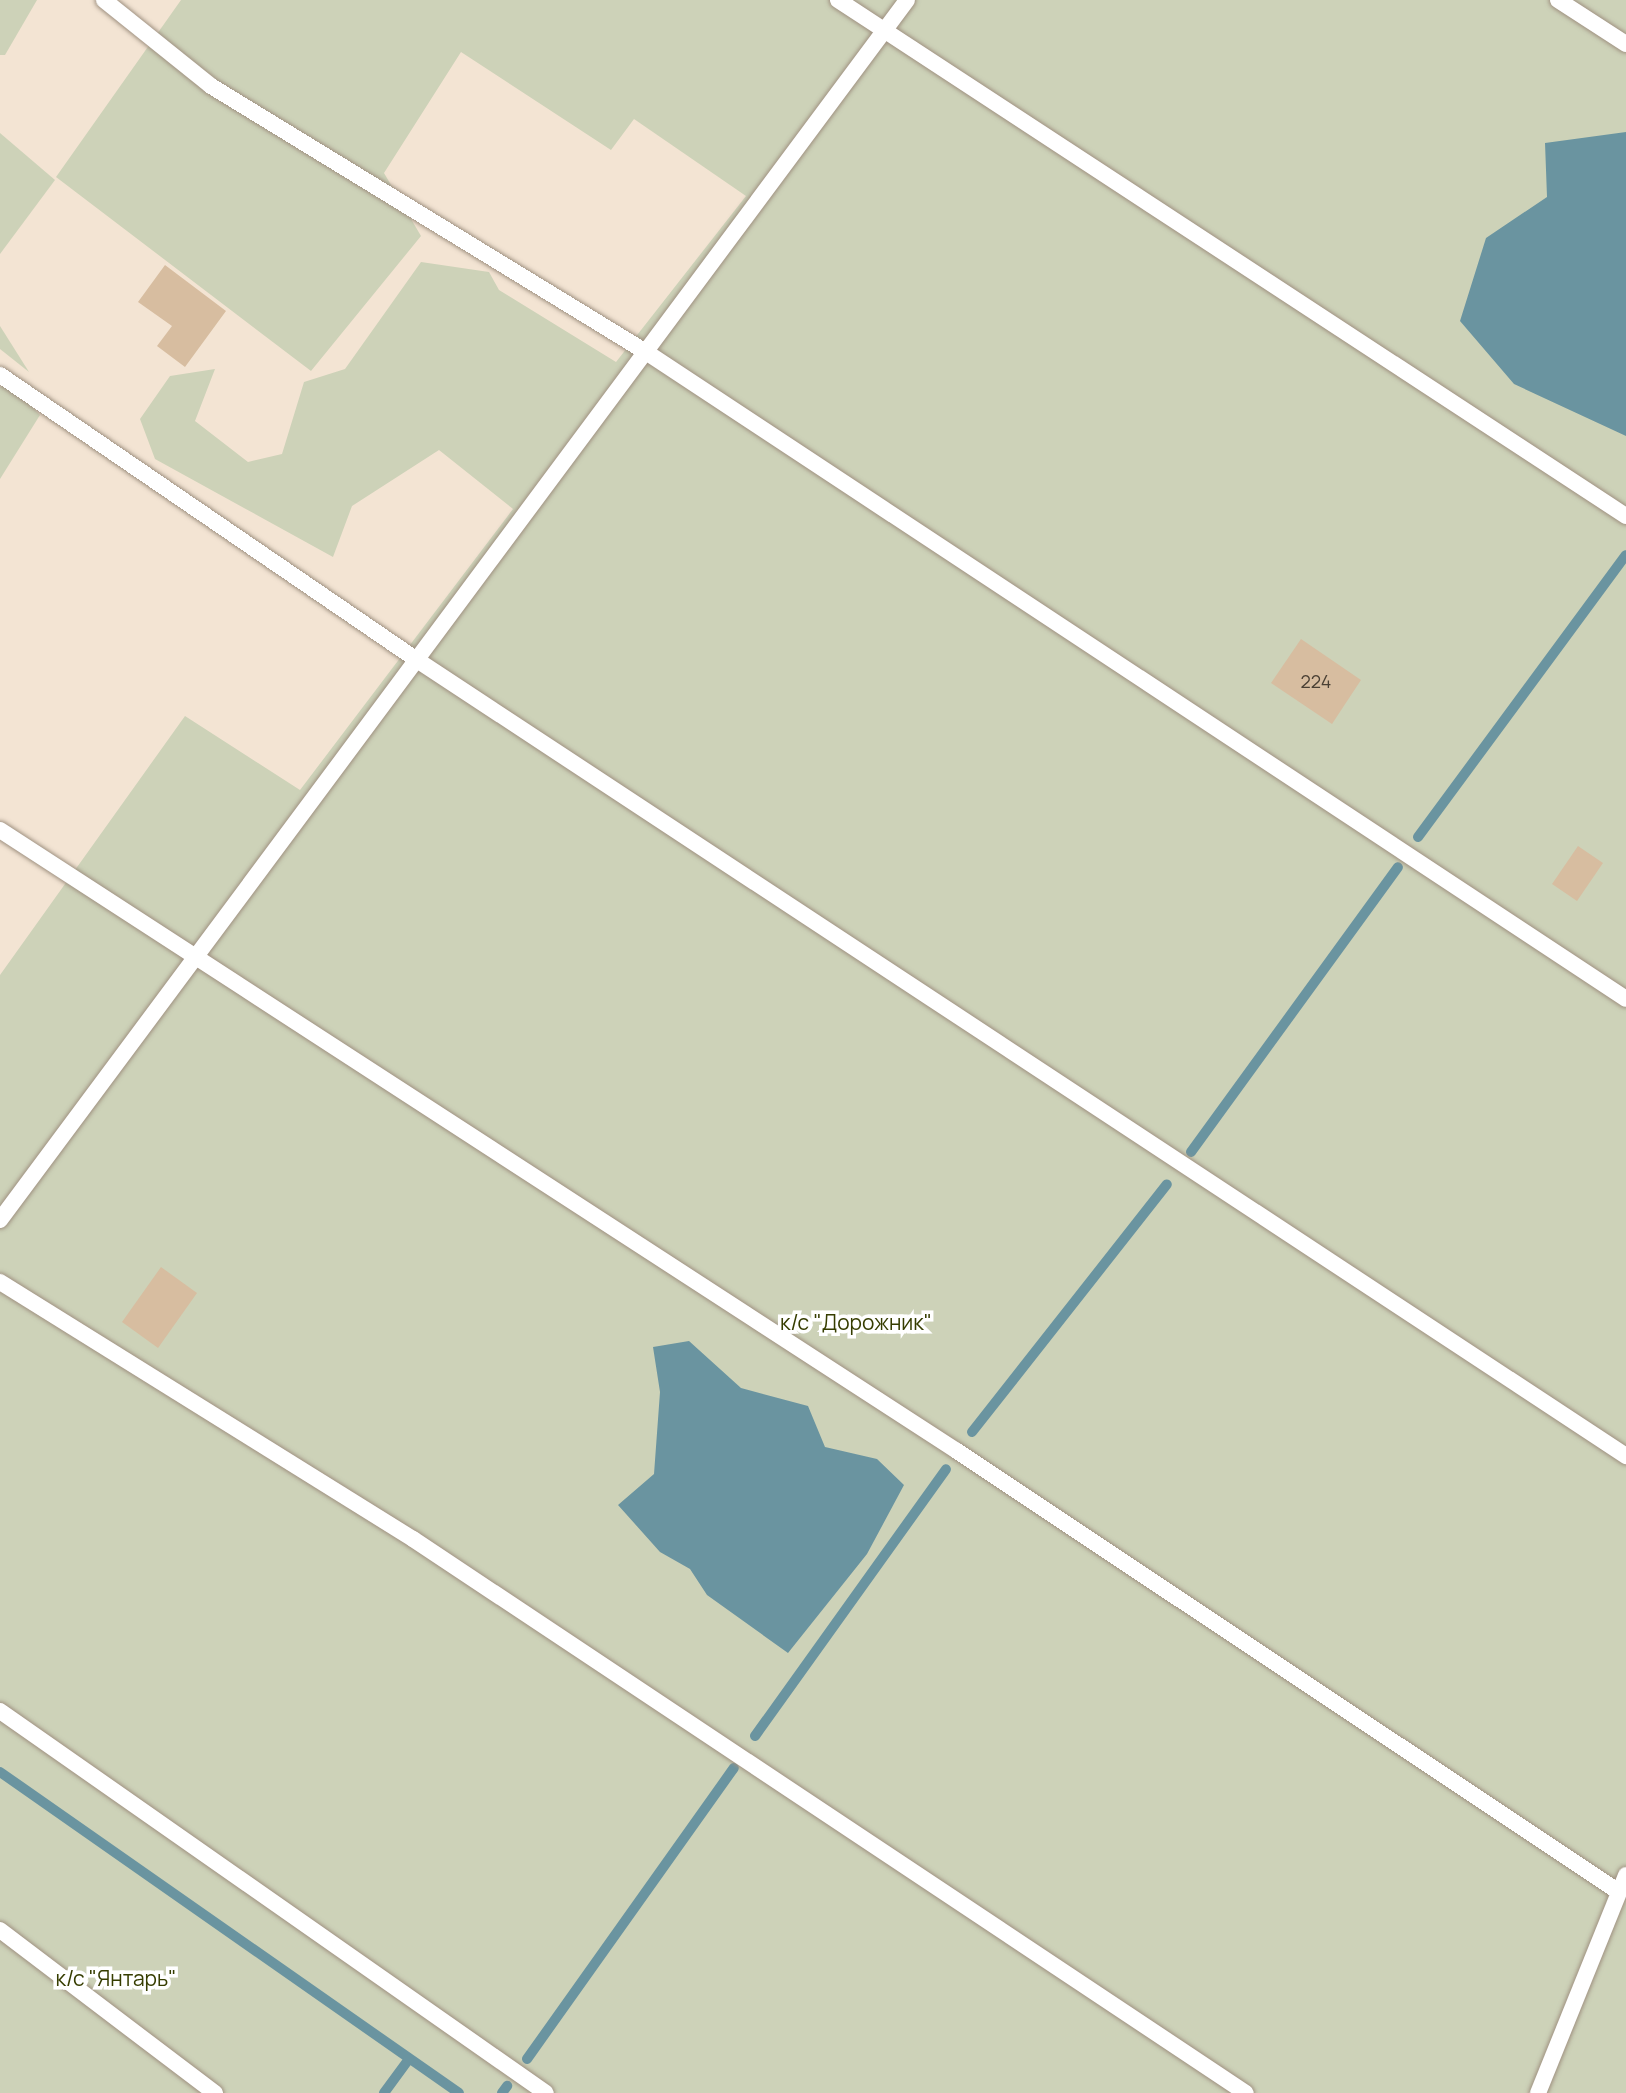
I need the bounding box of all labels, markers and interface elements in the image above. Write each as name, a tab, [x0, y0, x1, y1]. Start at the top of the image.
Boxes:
house number: 224	[1301, 670, 1331, 692]
park label: к/с "Дорожник"	[780, 1309, 932, 1335]
park label: к/с "Янтарь"	[56, 1965, 176, 1991]

